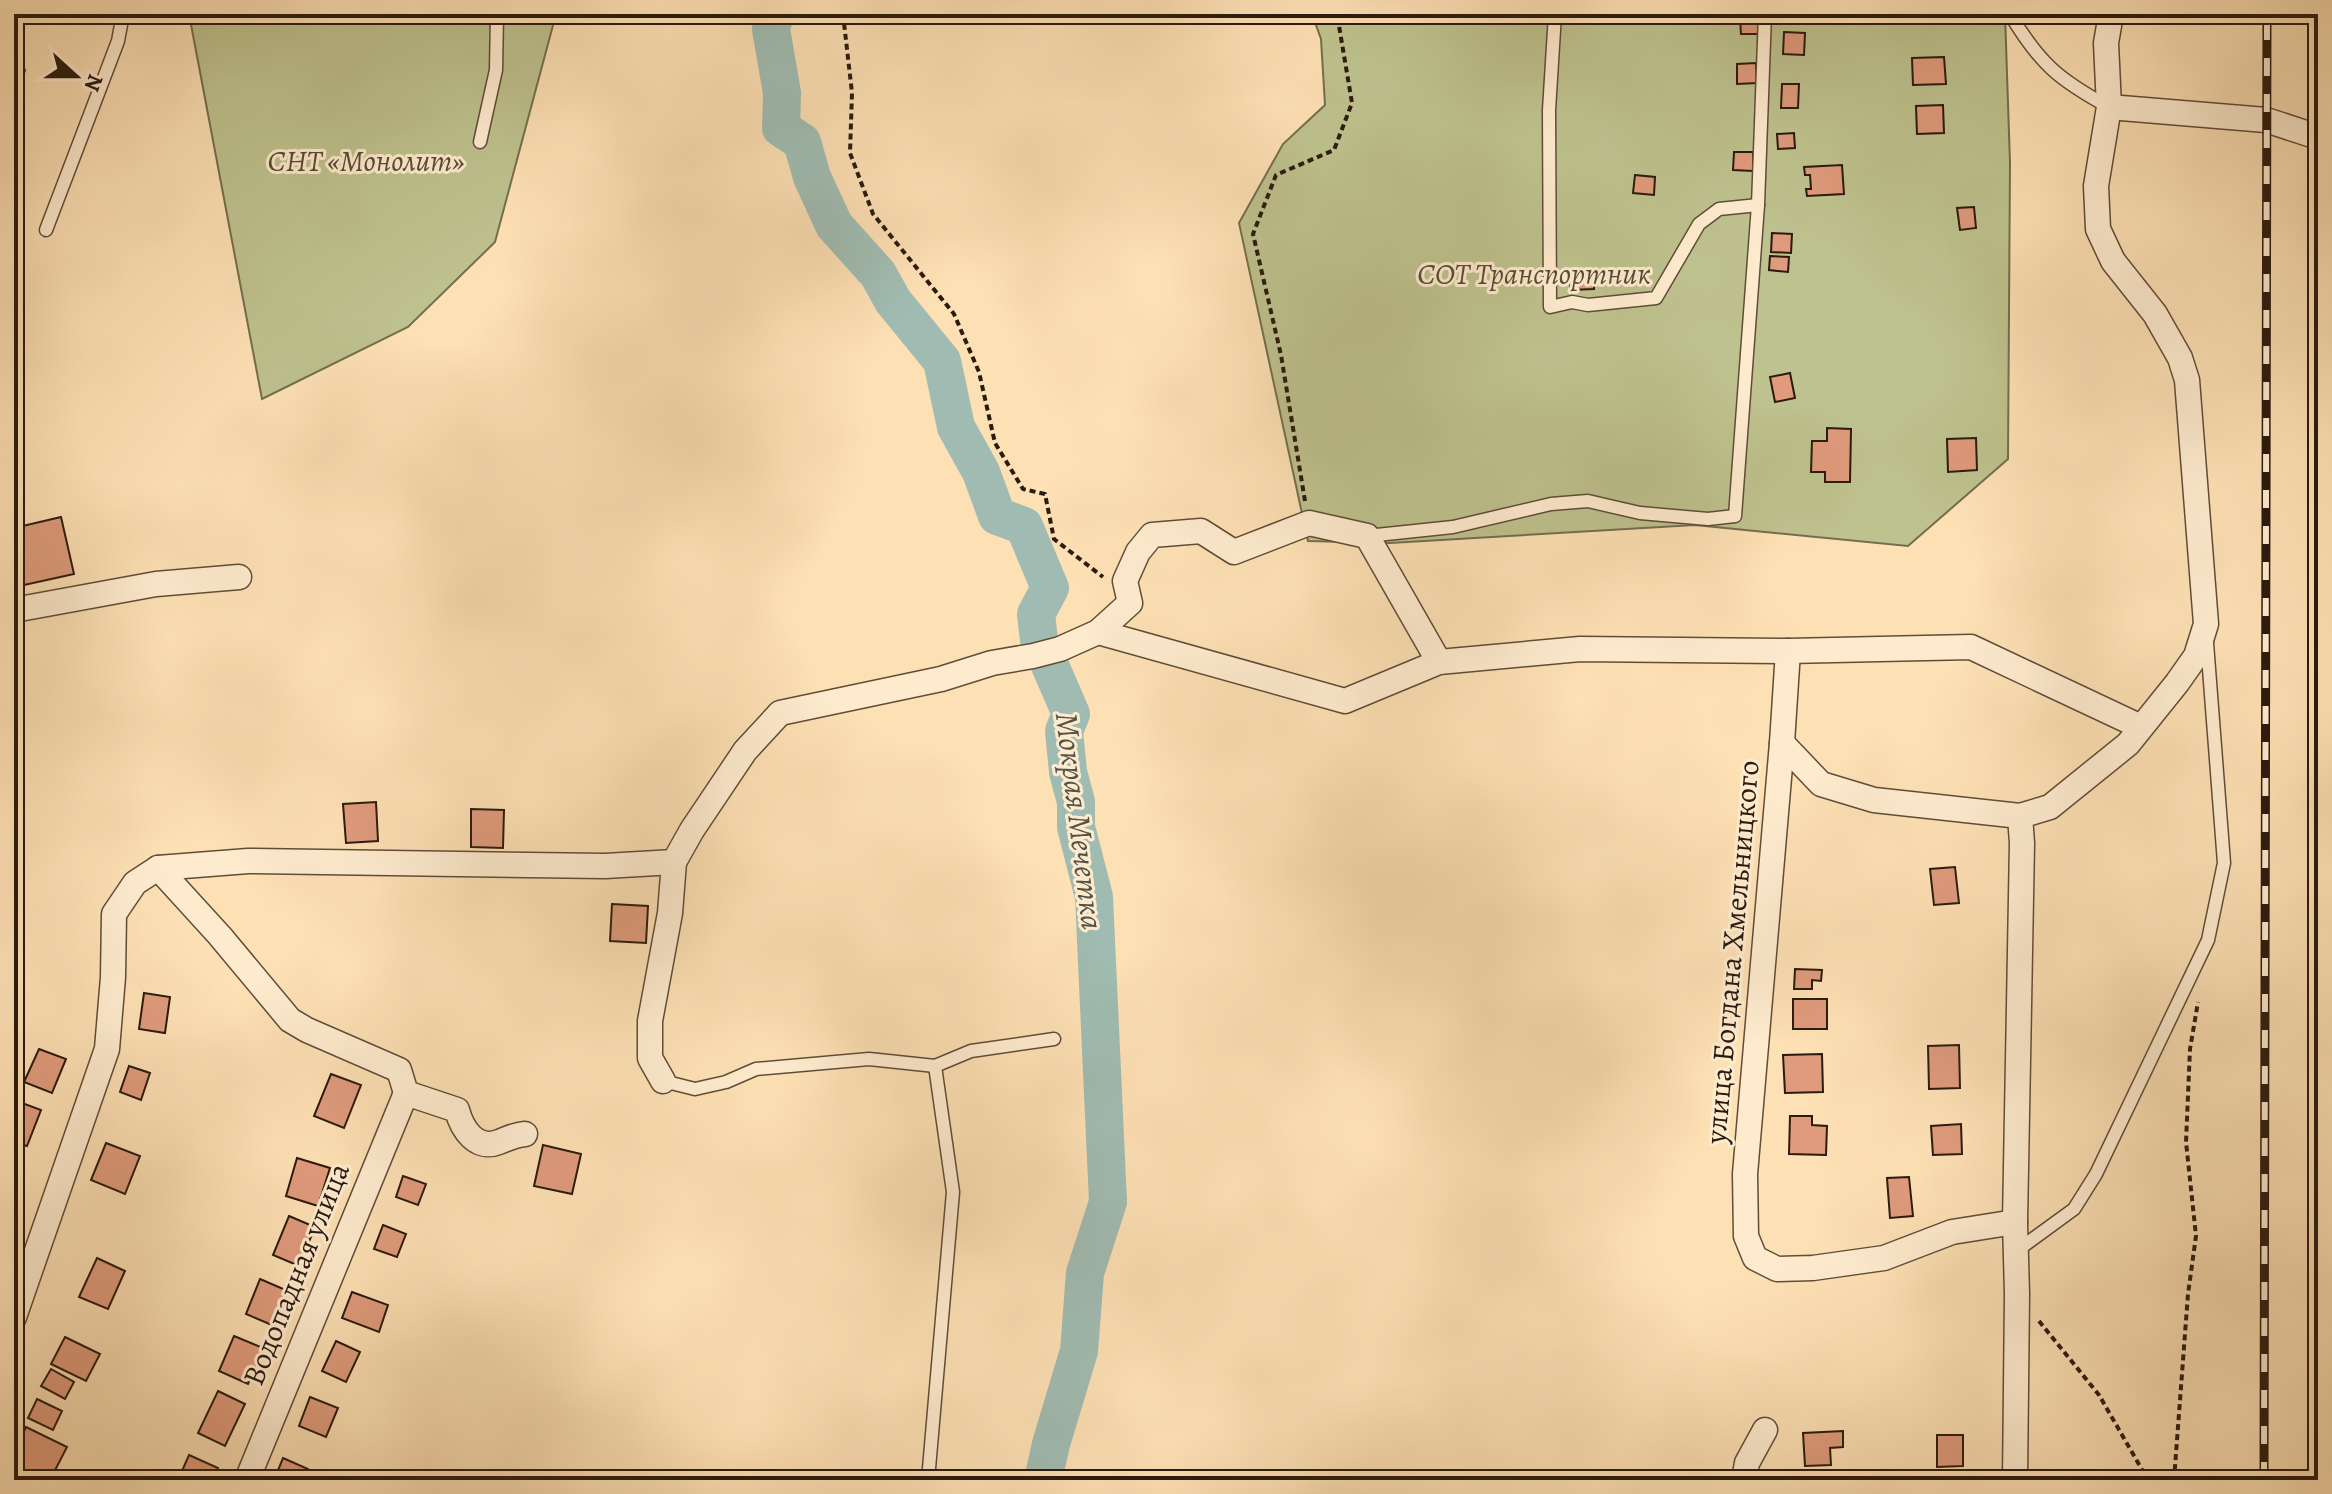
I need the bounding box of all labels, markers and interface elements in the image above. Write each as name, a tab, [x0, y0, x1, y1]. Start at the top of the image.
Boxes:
north arrow	[36, 36, 116, 116]
text: N	[77, 70, 111, 96]
park label: СНТ «Монолит»	[268, 141, 464, 181]
park label: СОТ Транспортник	[1417, 254, 1651, 294]
water label: Мокрая Мечетка	[1045, 710, 1115, 932]
street label: улица Богдана Хмельницкого	[1695, 759, 1769, 1146]
street label: Водопадная улица	[233, 1157, 359, 1391]

